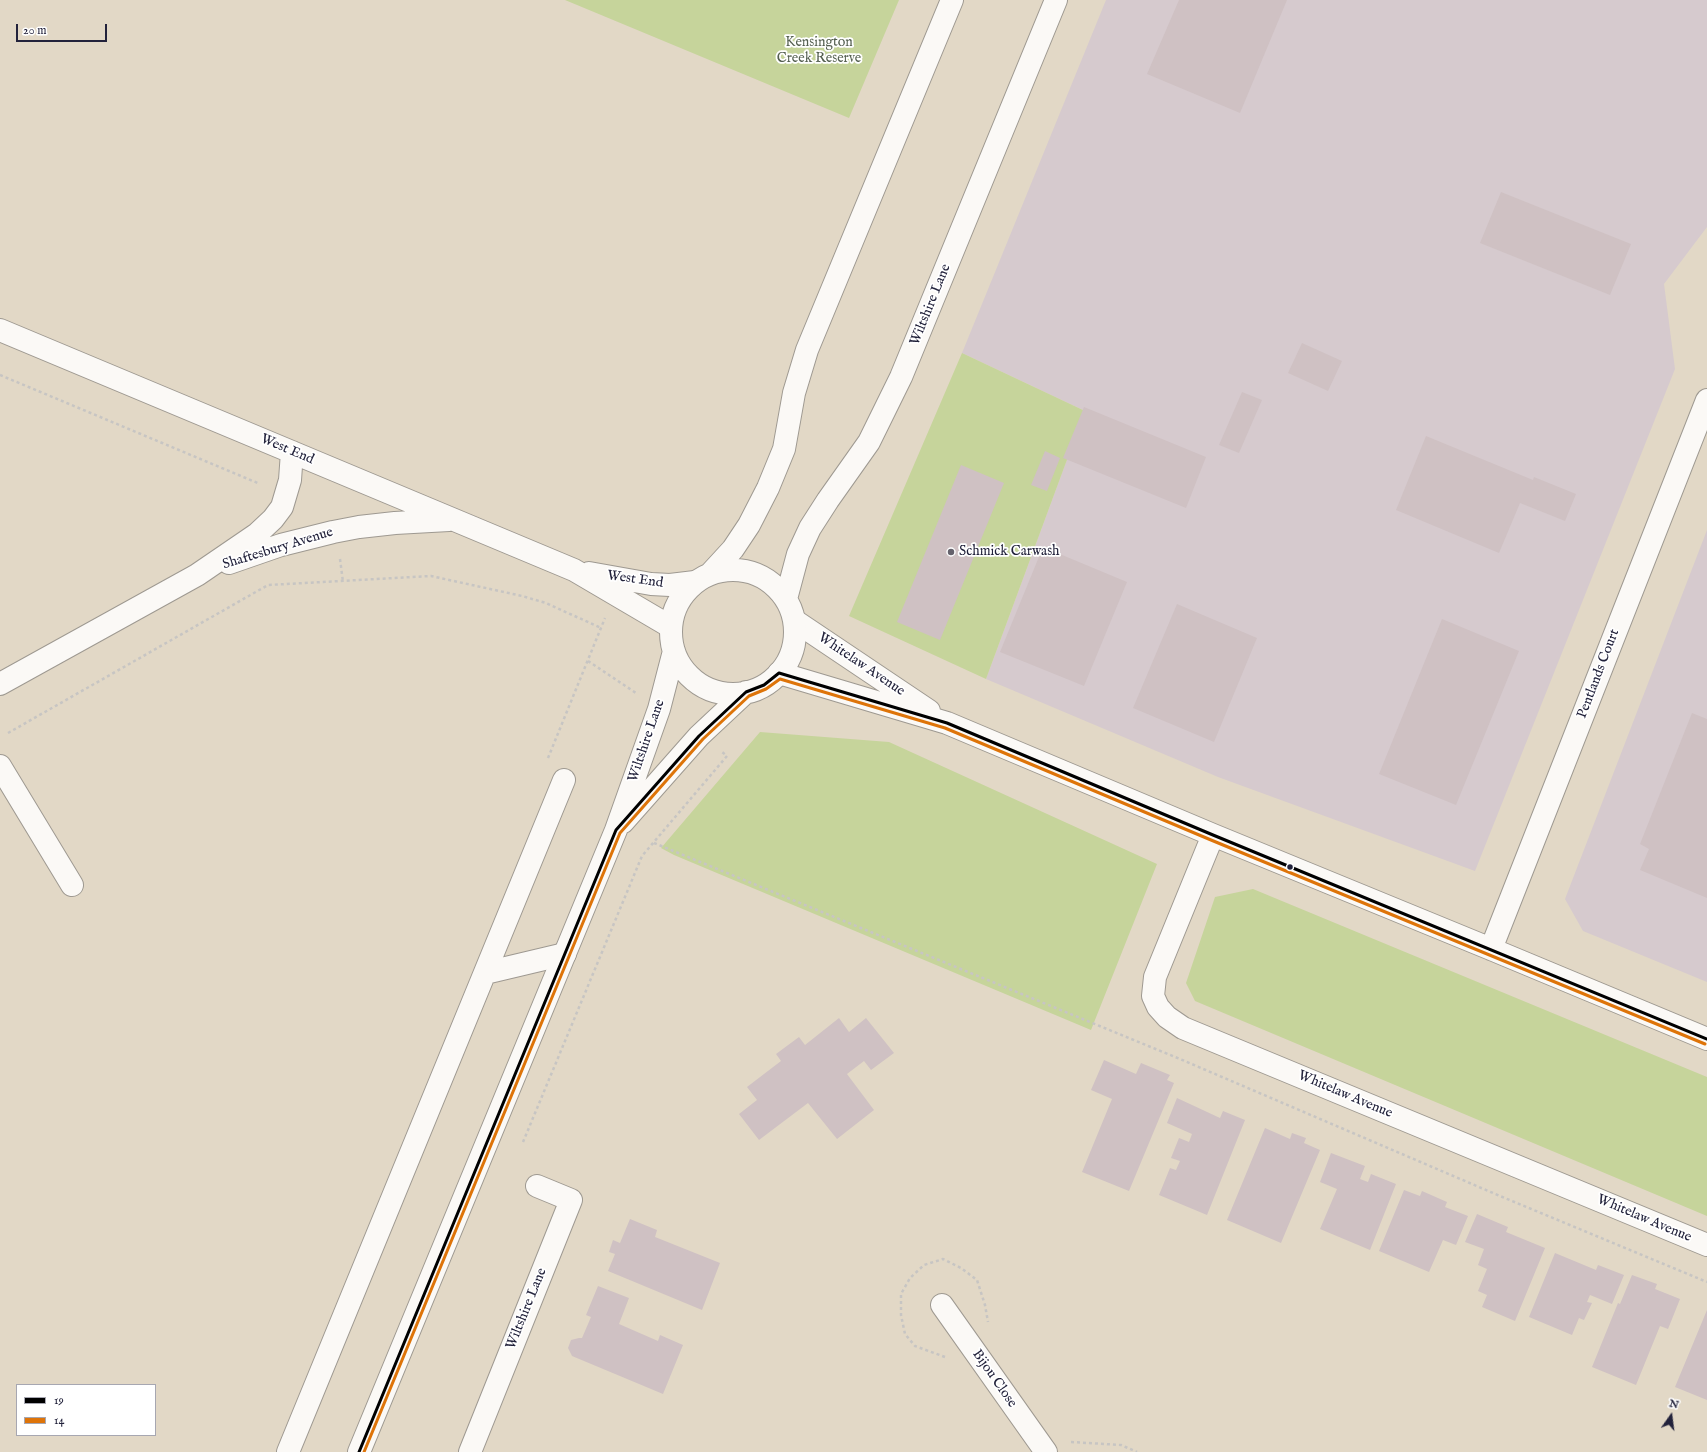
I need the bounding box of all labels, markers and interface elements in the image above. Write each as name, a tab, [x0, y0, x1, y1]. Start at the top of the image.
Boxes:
scale bar	[18, 16, 109, 42]
text: 20 m	[23, 23, 46, 38]
park label: Kensington Creek Reserve	[777, 35, 861, 68]
street label: Wiltshire Lane	[907, 262, 955, 348]
street label: West End	[258, 431, 316, 469]
street label: Shaftesbury Avenue	[221, 524, 335, 574]
place label: Schmick Carwash	[959, 544, 1060, 560]
marker: Schmick Carwash	[946, 547, 956, 557]
street label: West End	[606, 568, 664, 592]
street label: Pentlands Court	[1574, 627, 1624, 721]
street label: Whitelaw Avenue	[814, 630, 908, 700]
street label: Wiltshire Lane	[625, 697, 669, 785]
unlabelled marker	[1285, 862, 1295, 872]
street label: Whitelaw Avenue	[1295, 1068, 1395, 1122]
street label: Whitelaw Avenue	[1594, 1192, 1694, 1246]
street label: Wiltshire Lane	[503, 1266, 551, 1352]
street label: Bijou Close	[968, 1347, 1020, 1411]
legend	[16, 1384, 156, 1436]
text: 19	[54, 1393, 64, 1408]
north arrow	[1651, 1396, 1691, 1436]
text: N	[1668, 1396, 1680, 1412]
text: 14	[54, 1413, 64, 1428]

